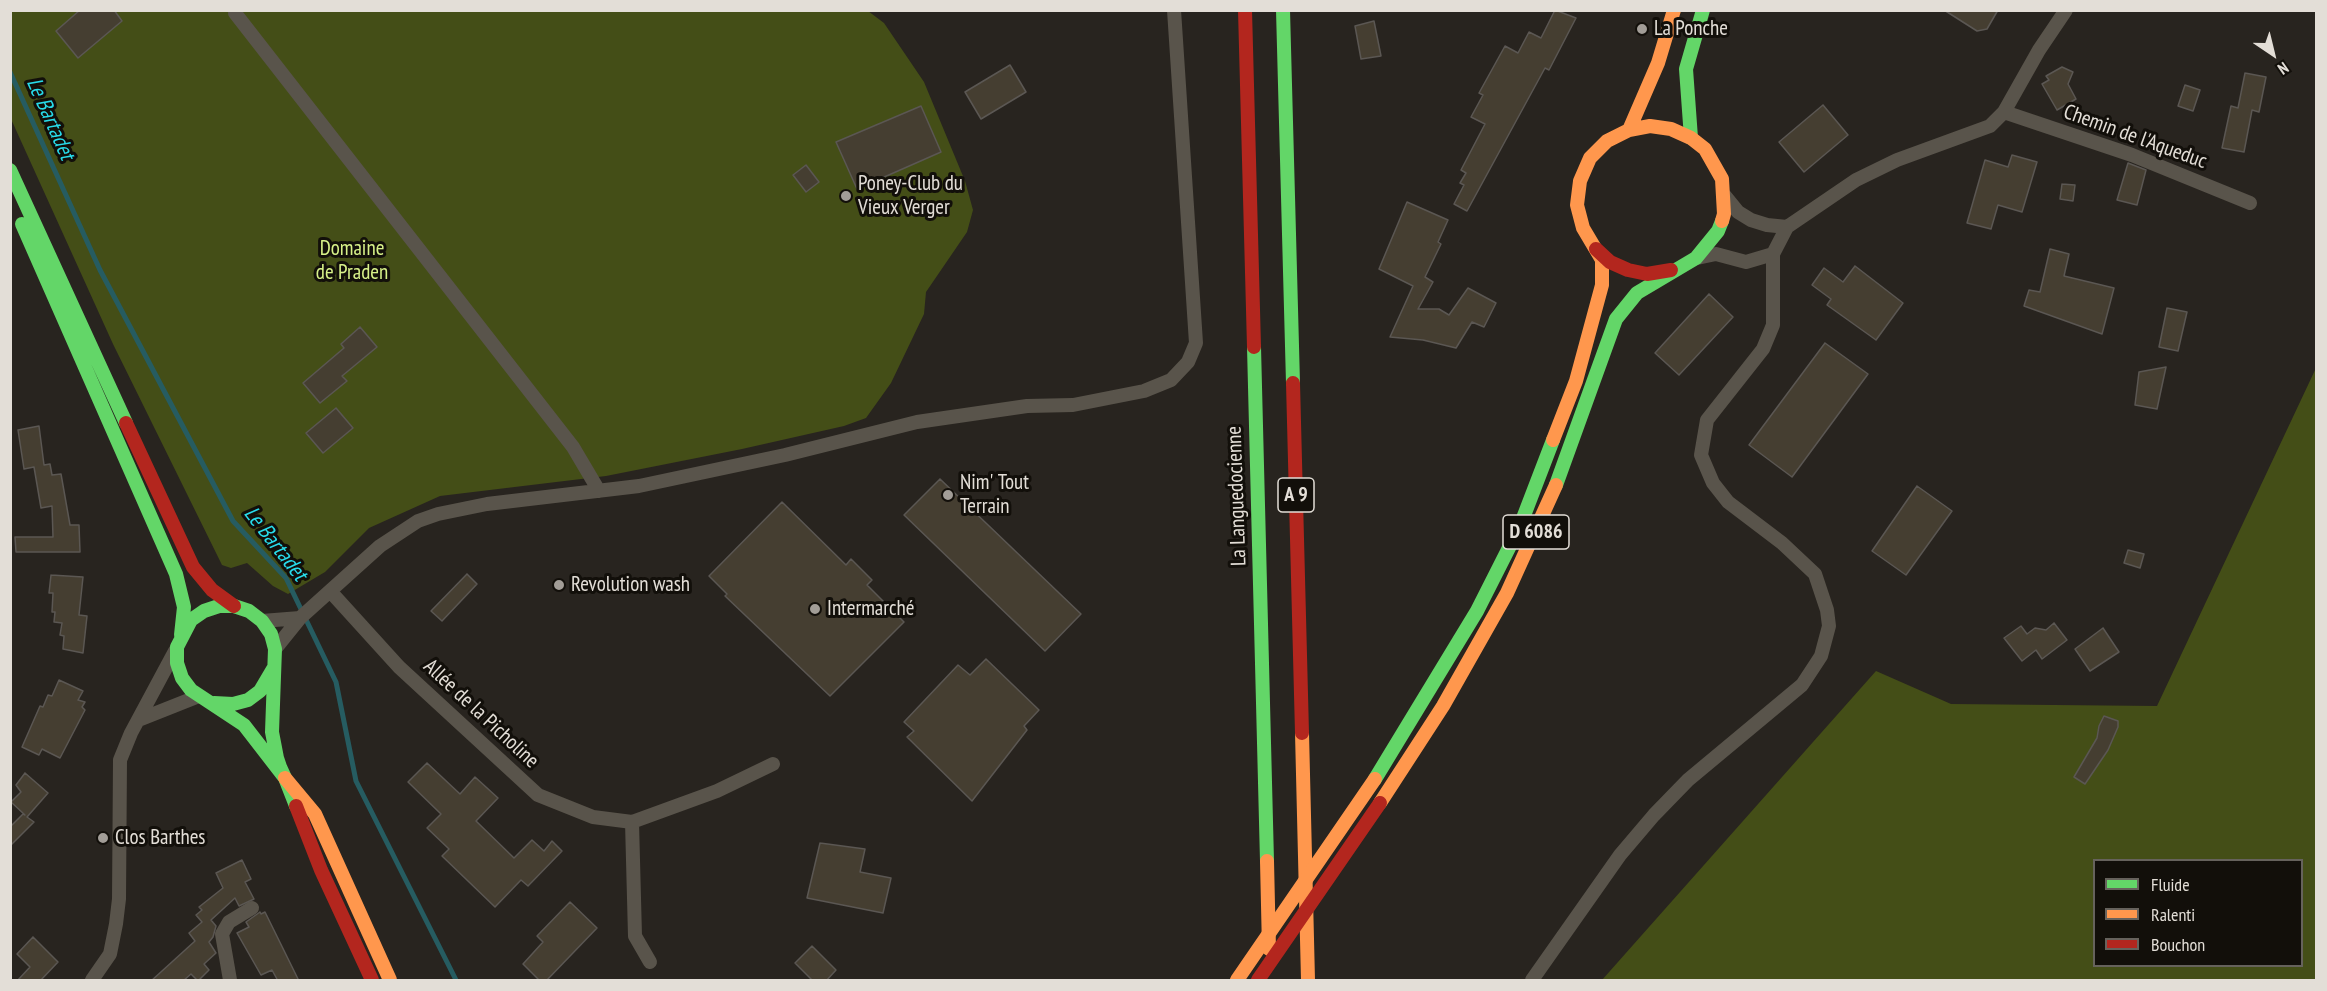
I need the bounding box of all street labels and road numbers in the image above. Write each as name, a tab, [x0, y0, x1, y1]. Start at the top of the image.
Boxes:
street label: Chemin de l'Aqueduc	[2060, 99, 2210, 175]
street label: La Languedocienne	[1222, 426, 1252, 566]
road number: A 9	[1278, 478, 1314, 512]
road number: D 6086	[1503, 515, 1569, 549]
street label: Allée de la Picholine	[418, 654, 544, 774]

